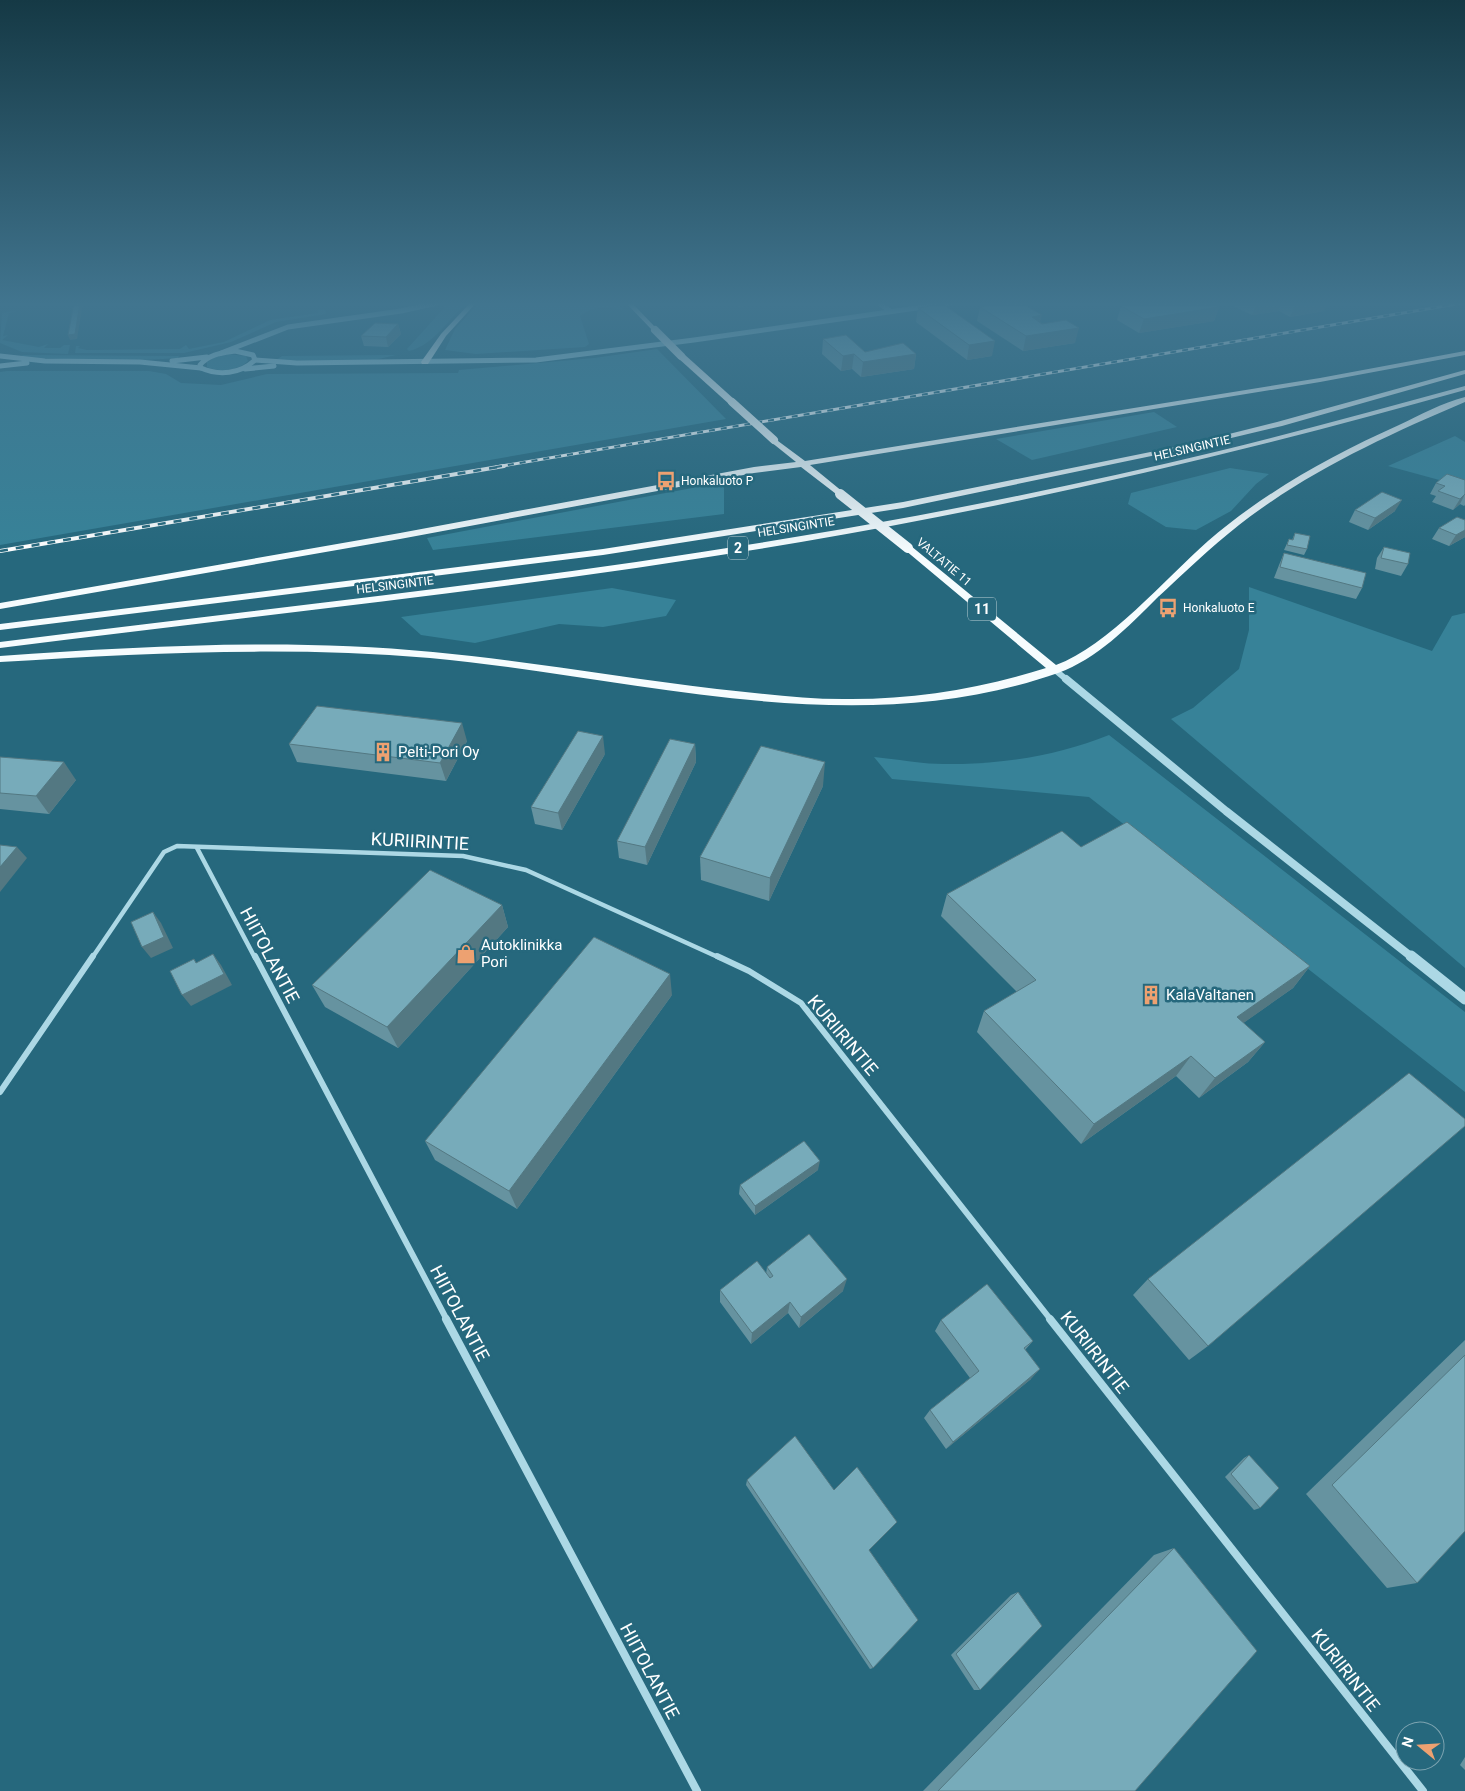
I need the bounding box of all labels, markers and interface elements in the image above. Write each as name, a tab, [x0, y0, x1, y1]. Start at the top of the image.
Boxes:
street label: HELSINGINTIE	[1152, 432, 1232, 464]
bus stop icon: Honkaluoto P	[655, 470, 677, 492]
place label: Honkaluoto P	[681, 474, 754, 488]
street label: HELSINGINTIE	[756, 514, 836, 540]
street label: VALTATIE 11	[914, 535, 974, 589]
road number: 2	[728, 536, 748, 560]
street label: HELSINGINTIE	[355, 573, 435, 597]
bus stop icon: Honkaluoto E	[1157, 597, 1179, 619]
road number: 11	[968, 598, 996, 620]
place label: Honkaluoto E	[1183, 601, 1255, 615]
building icon: Pelti-Pori Oy	[372, 741, 394, 763]
place label: Pelti-Pori Oy	[398, 743, 479, 761]
street label: KURIIRINTIE	[370, 828, 470, 854]
street label: HIITOLANTIE	[236, 904, 304, 1006]
place label: Autoklinikka Pori	[481, 936, 562, 971]
shop icon: Autoklinikka Pori	[455, 943, 477, 965]
building icon: KalaValtanen	[1140, 984, 1162, 1006]
place label: KalaValtanen	[1166, 986, 1254, 1004]
street label: KURIIRINTIE	[803, 991, 883, 1079]
street label: HIITOLANTIE	[426, 1262, 494, 1364]
street label: KURIIRINTIE	[1056, 1307, 1134, 1397]
street label: HIITOLANTIE	[616, 1620, 684, 1722]
street label: KURIIRINTIE	[1307, 1625, 1385, 1715]
north arrow	[1395, 1721, 1445, 1771]
text: N	[1398, 1735, 1417, 1749]

